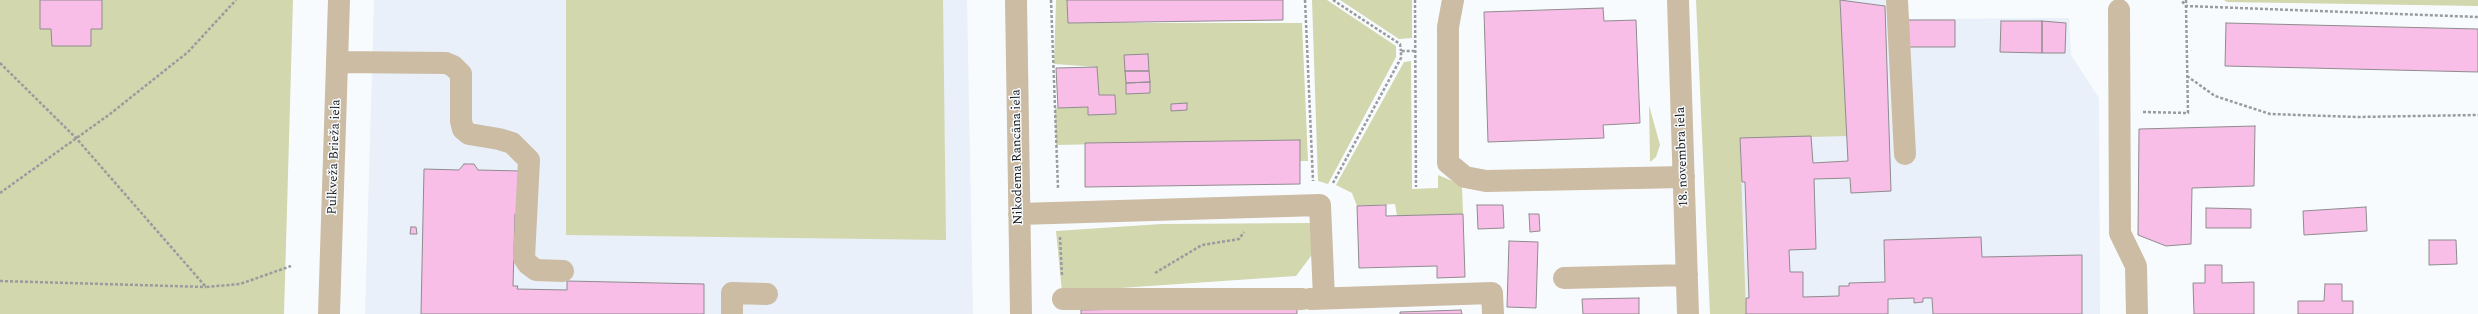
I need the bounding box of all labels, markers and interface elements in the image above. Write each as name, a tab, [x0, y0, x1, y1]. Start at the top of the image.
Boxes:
street label: Nikodema Rancāna iela	[1009, 89, 1027, 225]
street label: Pulkveža Brieža iela	[325, 99, 345, 215]
street label: 18. novembra iela	[1673, 107, 1693, 207]

